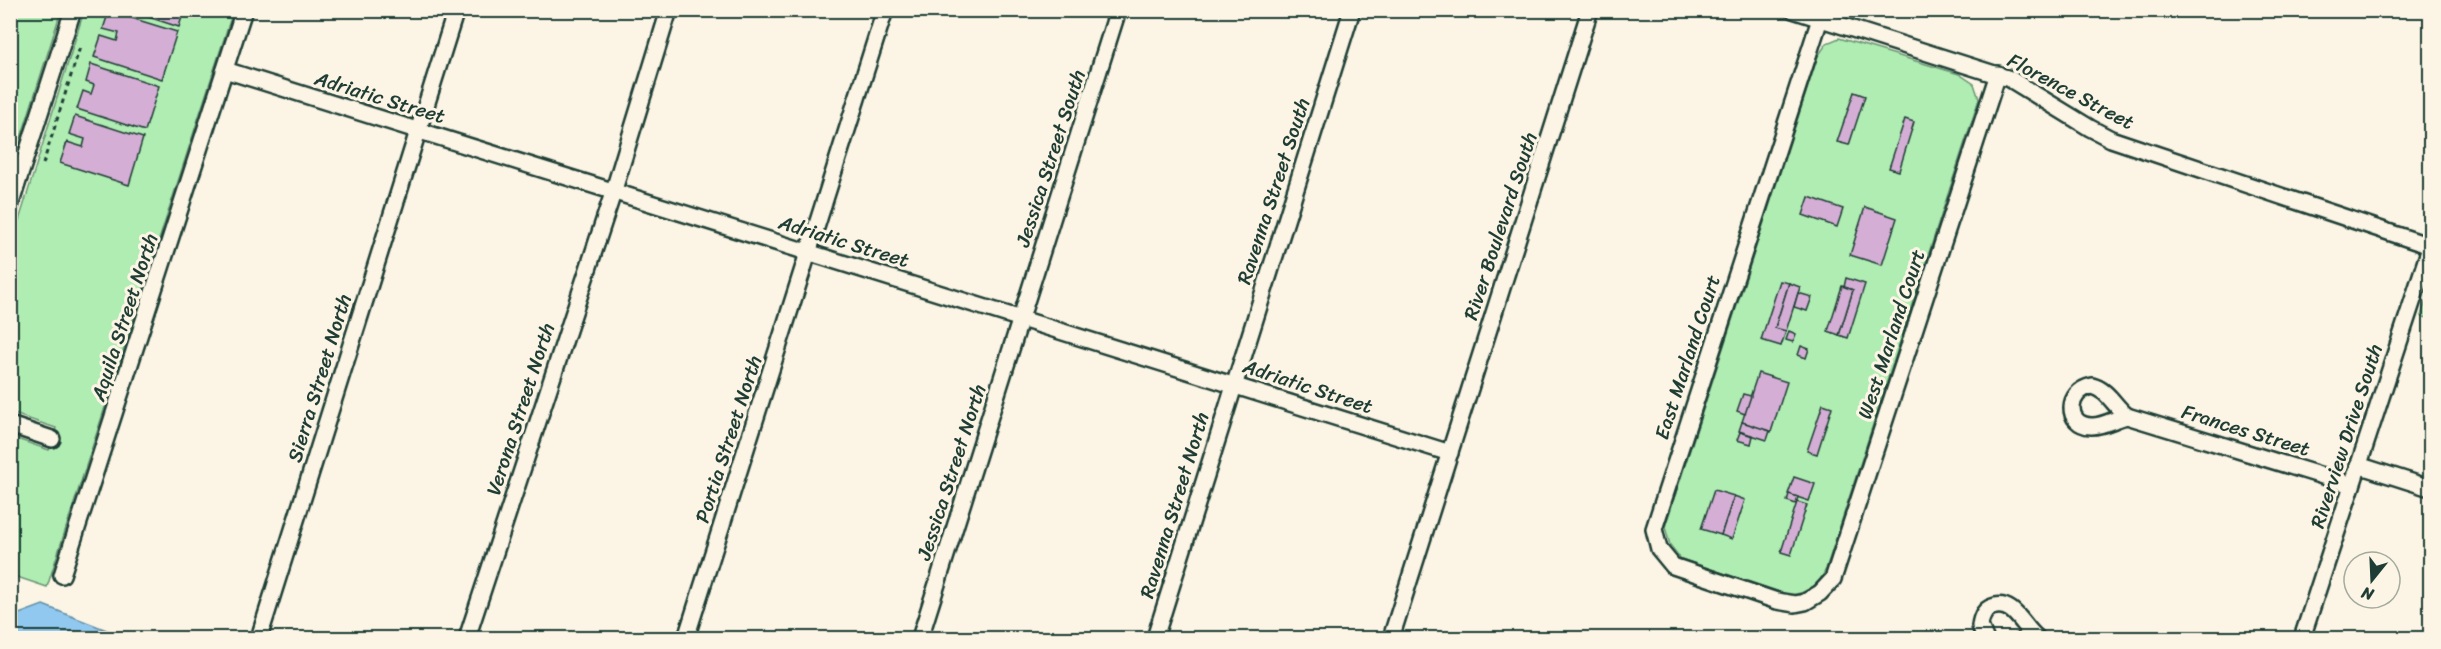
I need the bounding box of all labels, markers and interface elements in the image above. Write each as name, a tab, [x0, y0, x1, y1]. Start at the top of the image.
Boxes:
street label: Florence Street	[2001, 43, 2141, 140]
street label: Adriatic Street	[309, 61, 450, 134]
street label: Jessica Street South	[1005, 65, 1096, 252]
street label: Ravenna Street South	[1227, 93, 1320, 289]
street label: River Boulevard South	[1454, 128, 1547, 325]
street label: Adriatic Street	[773, 205, 914, 278]
street label: Aquila Street North	[81, 229, 168, 407]
street label: West Marland Court	[1848, 244, 1936, 424]
street label: East Marland Court	[1644, 270, 1731, 444]
street label: Sierra Street North	[277, 290, 362, 467]
street label: Verona Street North	[476, 318, 565, 500]
street label: Riverview Drive South	[2300, 339, 2393, 533]
street label: Adriatic Street	[1237, 349, 1378, 424]
street label: Portia Street North	[685, 351, 772, 528]
street label: Jessica Street North	[906, 380, 996, 566]
street label: Frances Street	[2177, 394, 2315, 467]
street label: Ravenna Street North	[1130, 408, 1219, 603]
north arrow	[2342, 550, 2402, 610]
text: N	[2357, 578, 2378, 610]

